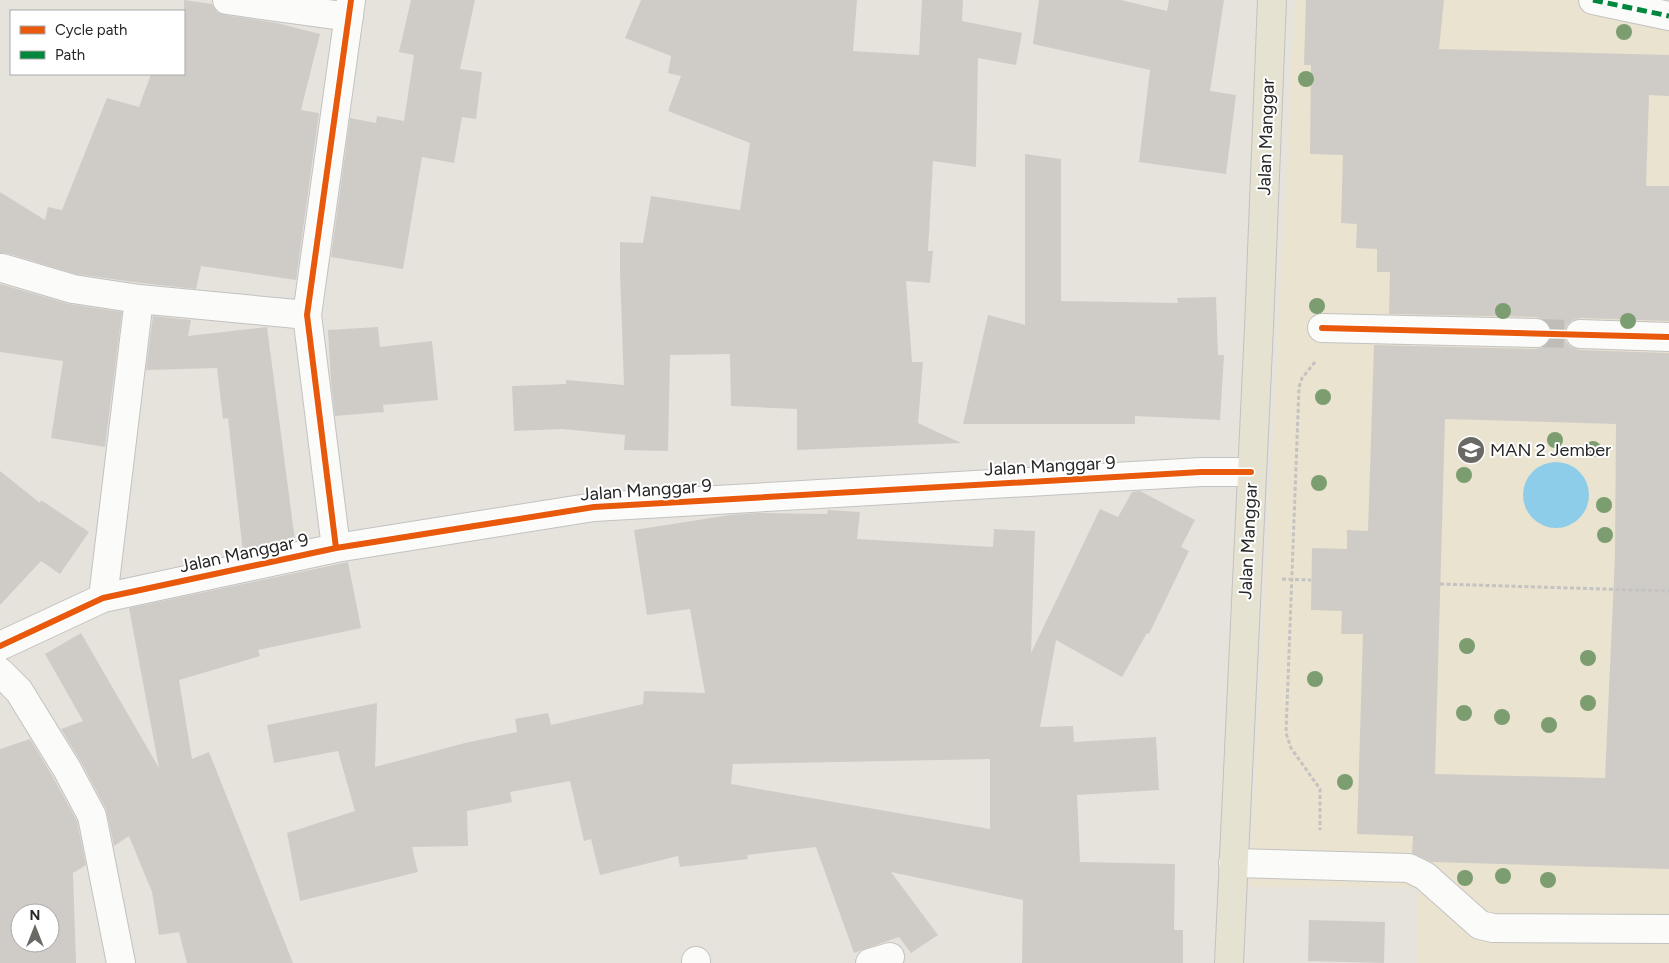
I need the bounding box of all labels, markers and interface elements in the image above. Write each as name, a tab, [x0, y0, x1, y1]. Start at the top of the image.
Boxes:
legend	[10, 10, 185, 75]
text: Cycle path	[55, 21, 127, 39]
text: Path	[55, 46, 85, 64]
street label: Jalan Manggar	[1253, 78, 1279, 196]
school or university icon: MAN 2 Jember	[1456, 435, 1486, 465]
place label: MAN 2 Jember	[1490, 439, 1611, 461]
street label: Jalan Manggar 9	[984, 452, 1116, 480]
street label: Jalan Manggar 9	[580, 474, 712, 506]
street label: Jalan Manggar	[1234, 482, 1262, 600]
street label: Jalan Manggar 9	[177, 529, 311, 577]
north arrow	[10, 903, 60, 953]
text: N	[30, 907, 40, 924]

